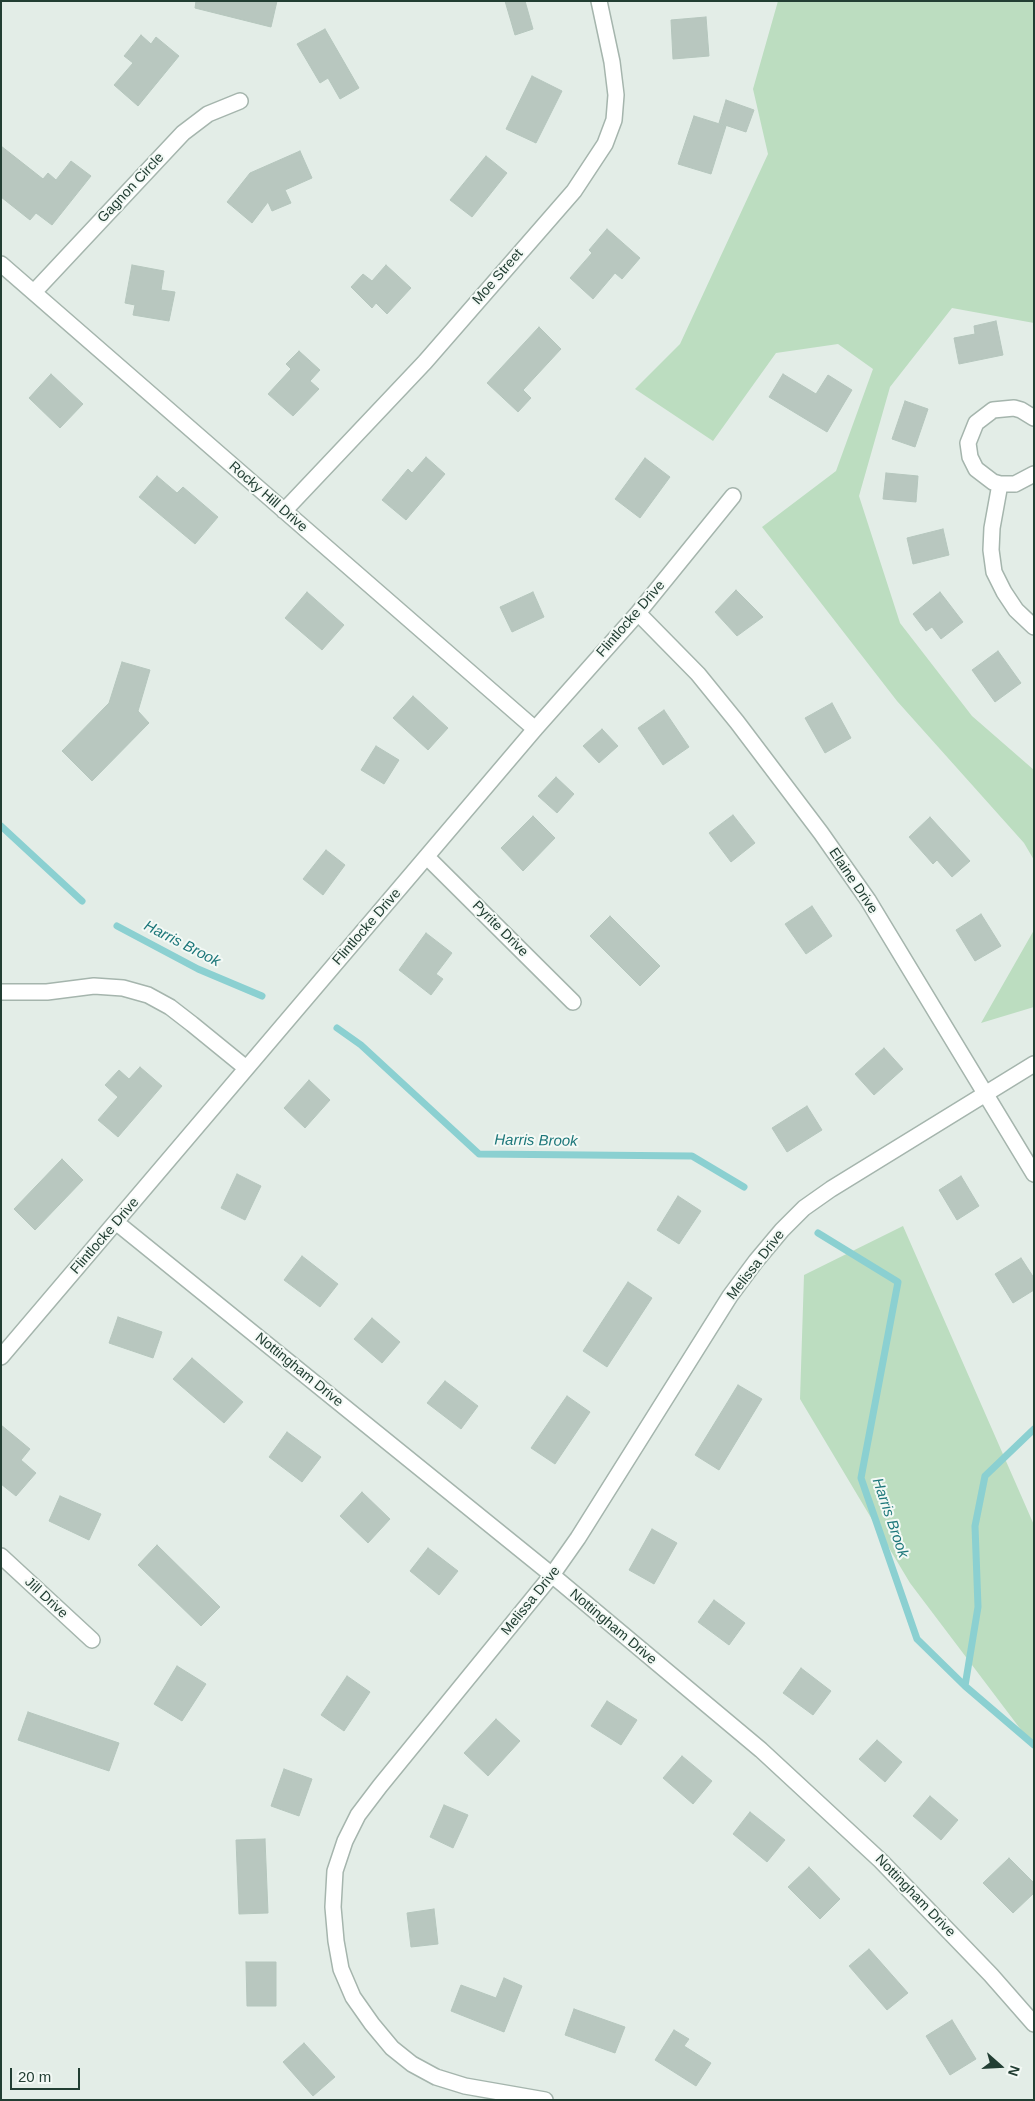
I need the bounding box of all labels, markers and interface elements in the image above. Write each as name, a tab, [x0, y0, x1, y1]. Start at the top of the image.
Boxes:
street label: Gagnon Circle	[94, 150, 168, 226]
street label: Moe Street	[469, 246, 527, 308]
street label: Rocky Hill Drive	[225, 458, 311, 536]
street label: Flintlocke Drive	[593, 577, 669, 661]
street label: Elaine Drive	[825, 845, 881, 917]
street label: Flintlocke Drive	[329, 885, 405, 969]
street label: Pyrite Drive	[468, 897, 532, 961]
water label: Harris Brook	[141, 917, 223, 971]
water label: Harris Brook	[494, 1131, 578, 1151]
street label: Flintlocke Drive	[67, 1194, 143, 1278]
street label: Melissa Drive	[724, 1227, 788, 1303]
street label: Nottingham Drive	[252, 1329, 346, 1411]
water label: Harris Brook	[868, 1476, 912, 1560]
street label: Melissa Drive	[498, 1563, 564, 1639]
street label: Jill Drive	[21, 1574, 71, 1622]
street label: Nottingham Drive	[566, 1586, 660, 1668]
street label: Nottingham Drive	[871, 1851, 959, 1941]
north arrow	[975, 2041, 1025, 2091]
scale bar	[12, 2058, 82, 2090]
text: N	[1005, 2063, 1023, 2078]
text: 20 m	[18, 2068, 51, 2085]

